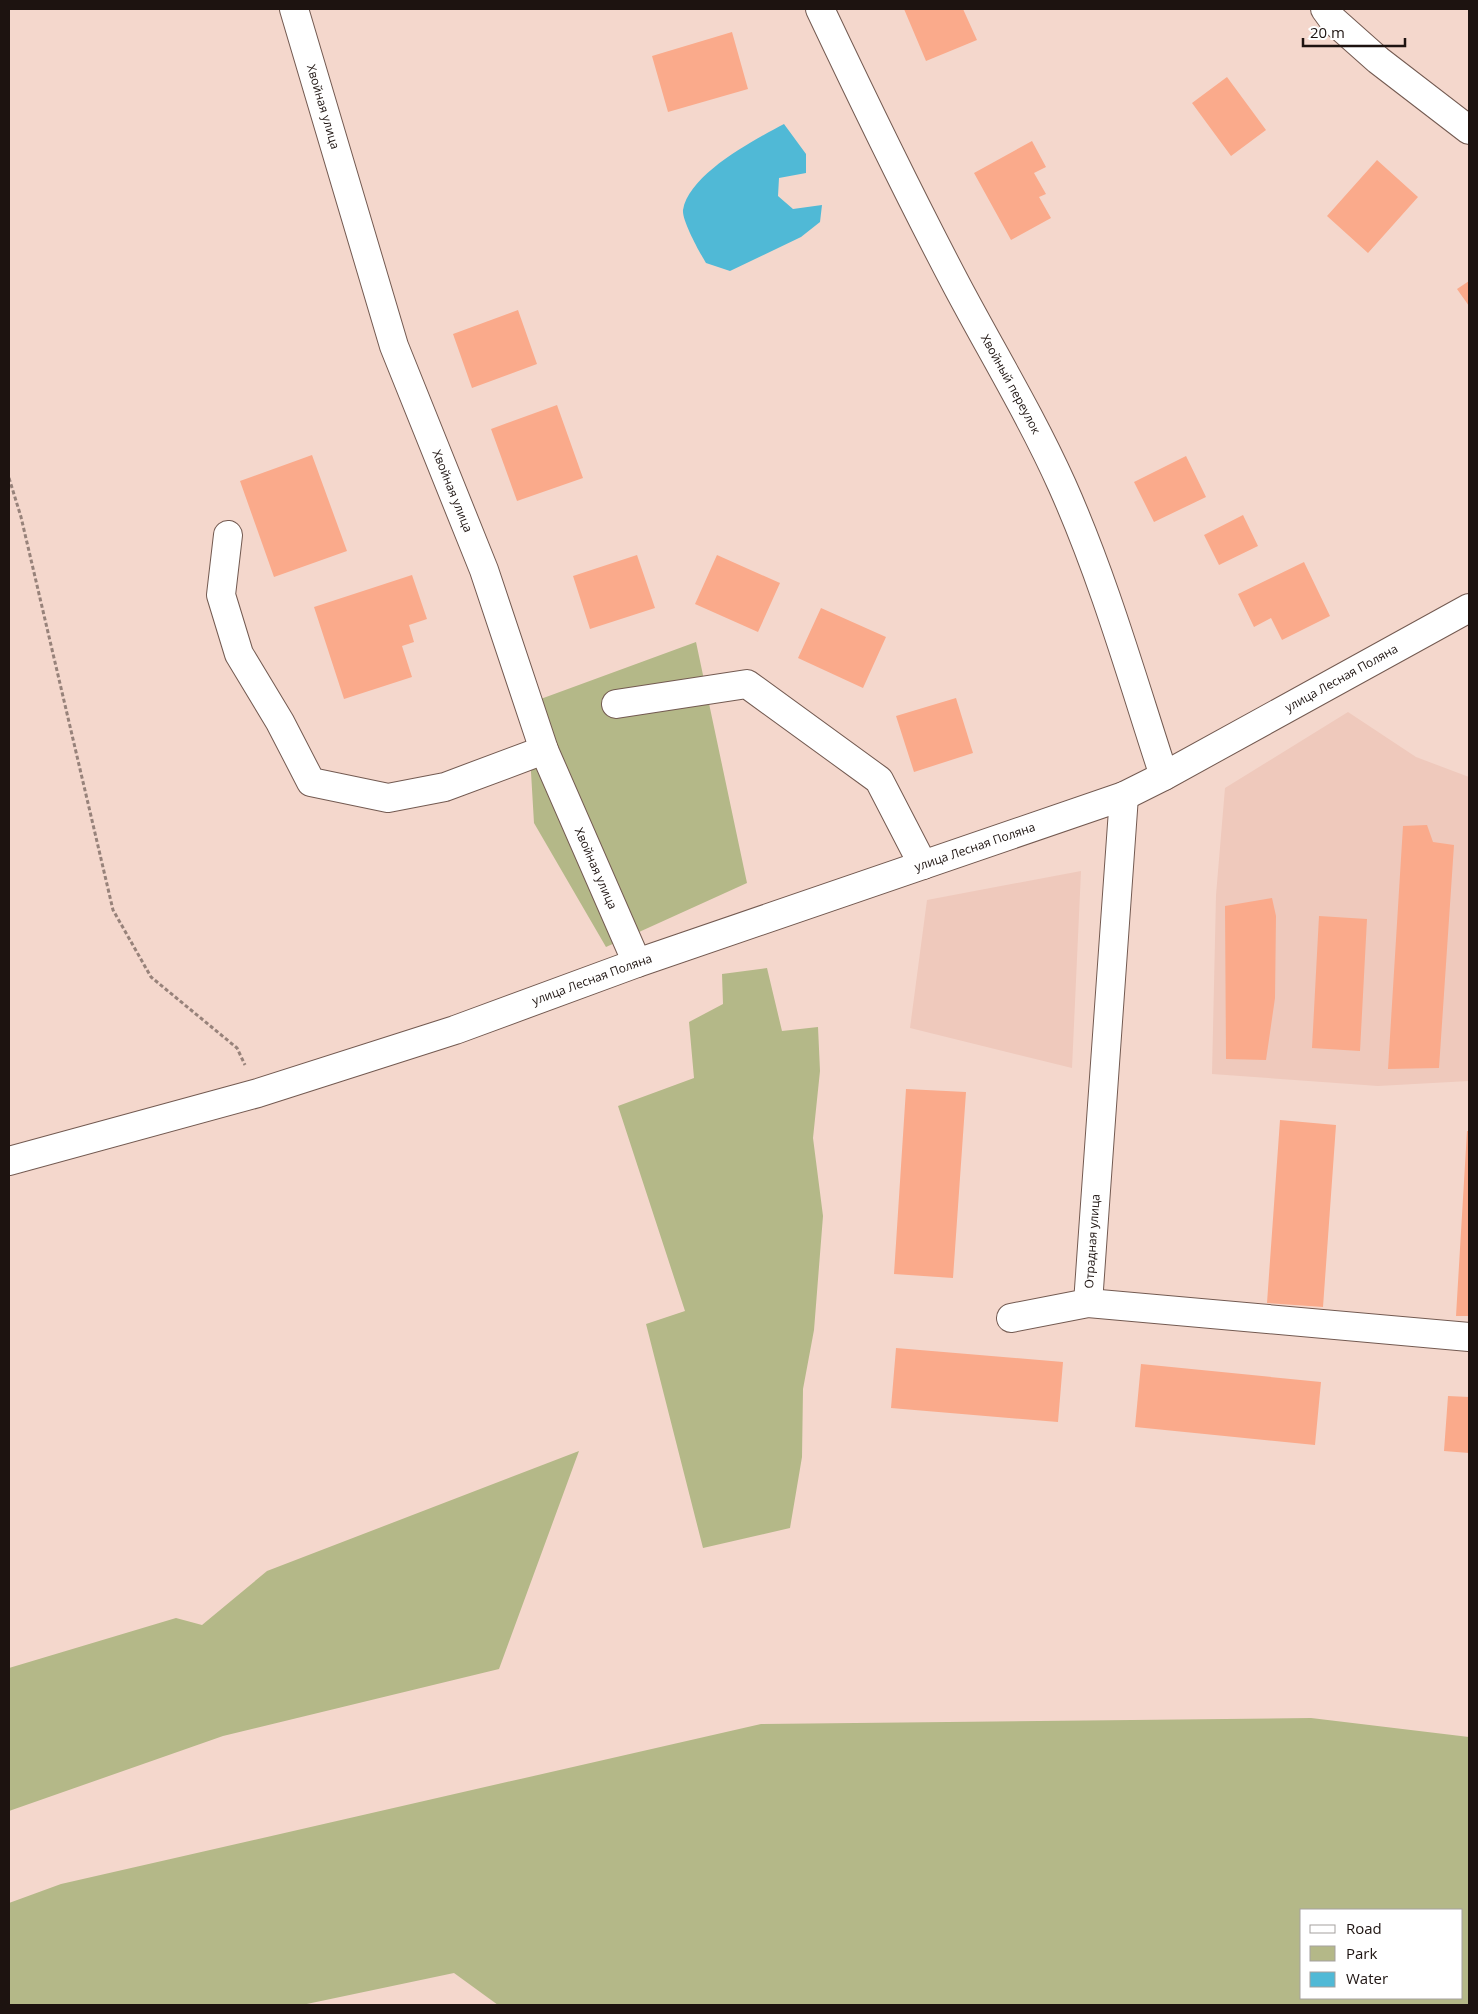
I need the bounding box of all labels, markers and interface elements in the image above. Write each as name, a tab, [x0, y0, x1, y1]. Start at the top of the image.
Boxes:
scale bar	[1303, 15, 1406, 47]
text: 20 m	[1310, 22, 1345, 42]
street label: Хвойная улица	[303, 62, 344, 151]
street label: Хвойный переулок	[977, 331, 1045, 437]
street label: Хвойная улица	[429, 447, 477, 535]
street label: улица Лесная Поляна	[1282, 640, 1401, 716]
street label: улица Лесная Поляна	[912, 818, 1037, 875]
street label: Хвойная улица	[571, 825, 621, 912]
street label: улица Лесная Поляна	[530, 949, 654, 1009]
street label: Отрадная улица	[1080, 1193, 1104, 1289]
legend	[1300, 1909, 1463, 1999]
text: Road	[1346, 1918, 1382, 1938]
text: Park	[1346, 1943, 1377, 1963]
text: Water	[1346, 1968, 1388, 1988]

